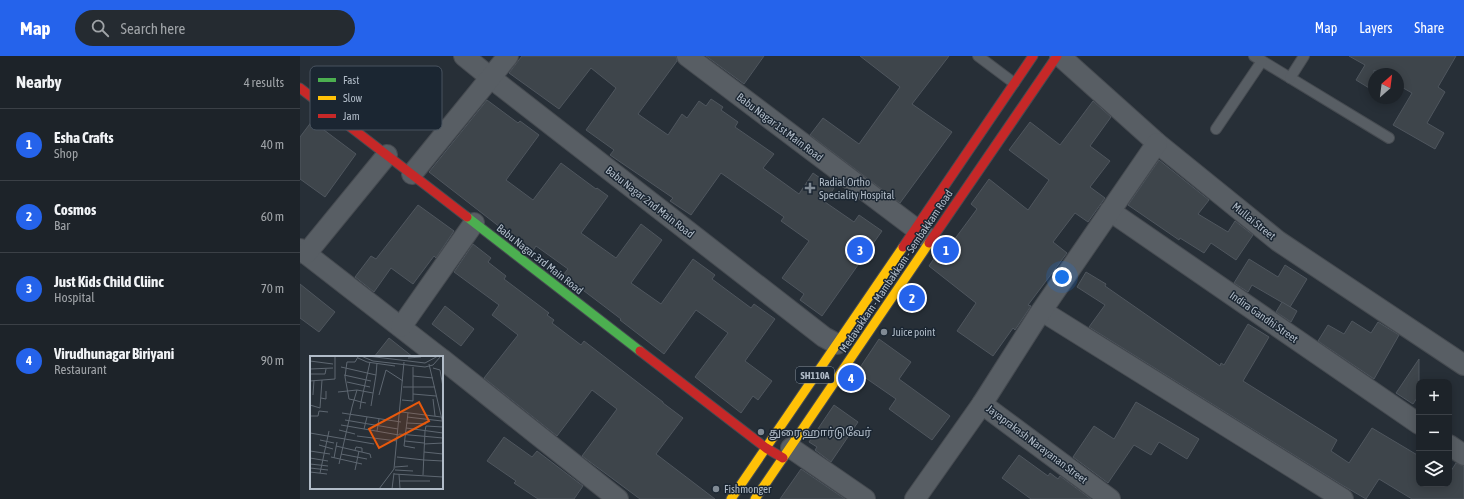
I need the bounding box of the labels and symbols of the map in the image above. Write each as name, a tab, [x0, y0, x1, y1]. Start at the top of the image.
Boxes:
legend	[310, 66, 442, 130]
north arrow	[1368, 68, 1404, 104]
text: Fast	[343, 74, 359, 86]
street label: Babu Nagar 1st Main Road	[734, 91, 826, 163]
text: Slow	[343, 92, 362, 104]
text: Jam	[343, 110, 360, 122]
street label: Babu Nagar 2nd Main Road	[604, 164, 696, 240]
place label: Radial Ortho Speciality Hospital	[819, 176, 895, 201]
marker: Radial Ortho Speciality Hospital	[804, 182, 816, 194]
street label: Medavakkam - Mambakkam - Sembakkam Road	[837, 188, 955, 354]
street label: Mullai Street	[1230, 200, 1278, 242]
street label: Babu Nagar 3rd Main Road	[494, 222, 586, 296]
pin: 3	[847, 235, 873, 265]
pin: 1	[933, 235, 959, 265]
your location	[1052, 267, 1072, 287]
pin: 2	[899, 283, 925, 313]
street label: Indira Gandhi Street	[1228, 289, 1300, 345]
place label: Juice point	[892, 326, 935, 338]
marker: Juice point	[879, 327, 889, 337]
inset map	[310, 356, 443, 489]
pin: 4	[838, 363, 864, 393]
road number: SH110A	[796, 367, 834, 383]
street label: Jayaprakash Narayanan Street	[984, 402, 1090, 486]
place label: துரை ஹார்டுவேர்	[769, 426, 872, 440]
marker: துரை ஹார்டுவேர்	[756, 427, 766, 437]
place label: Fishmonger	[724, 483, 772, 495]
marker: Fishmonger	[711, 484, 721, 494]

